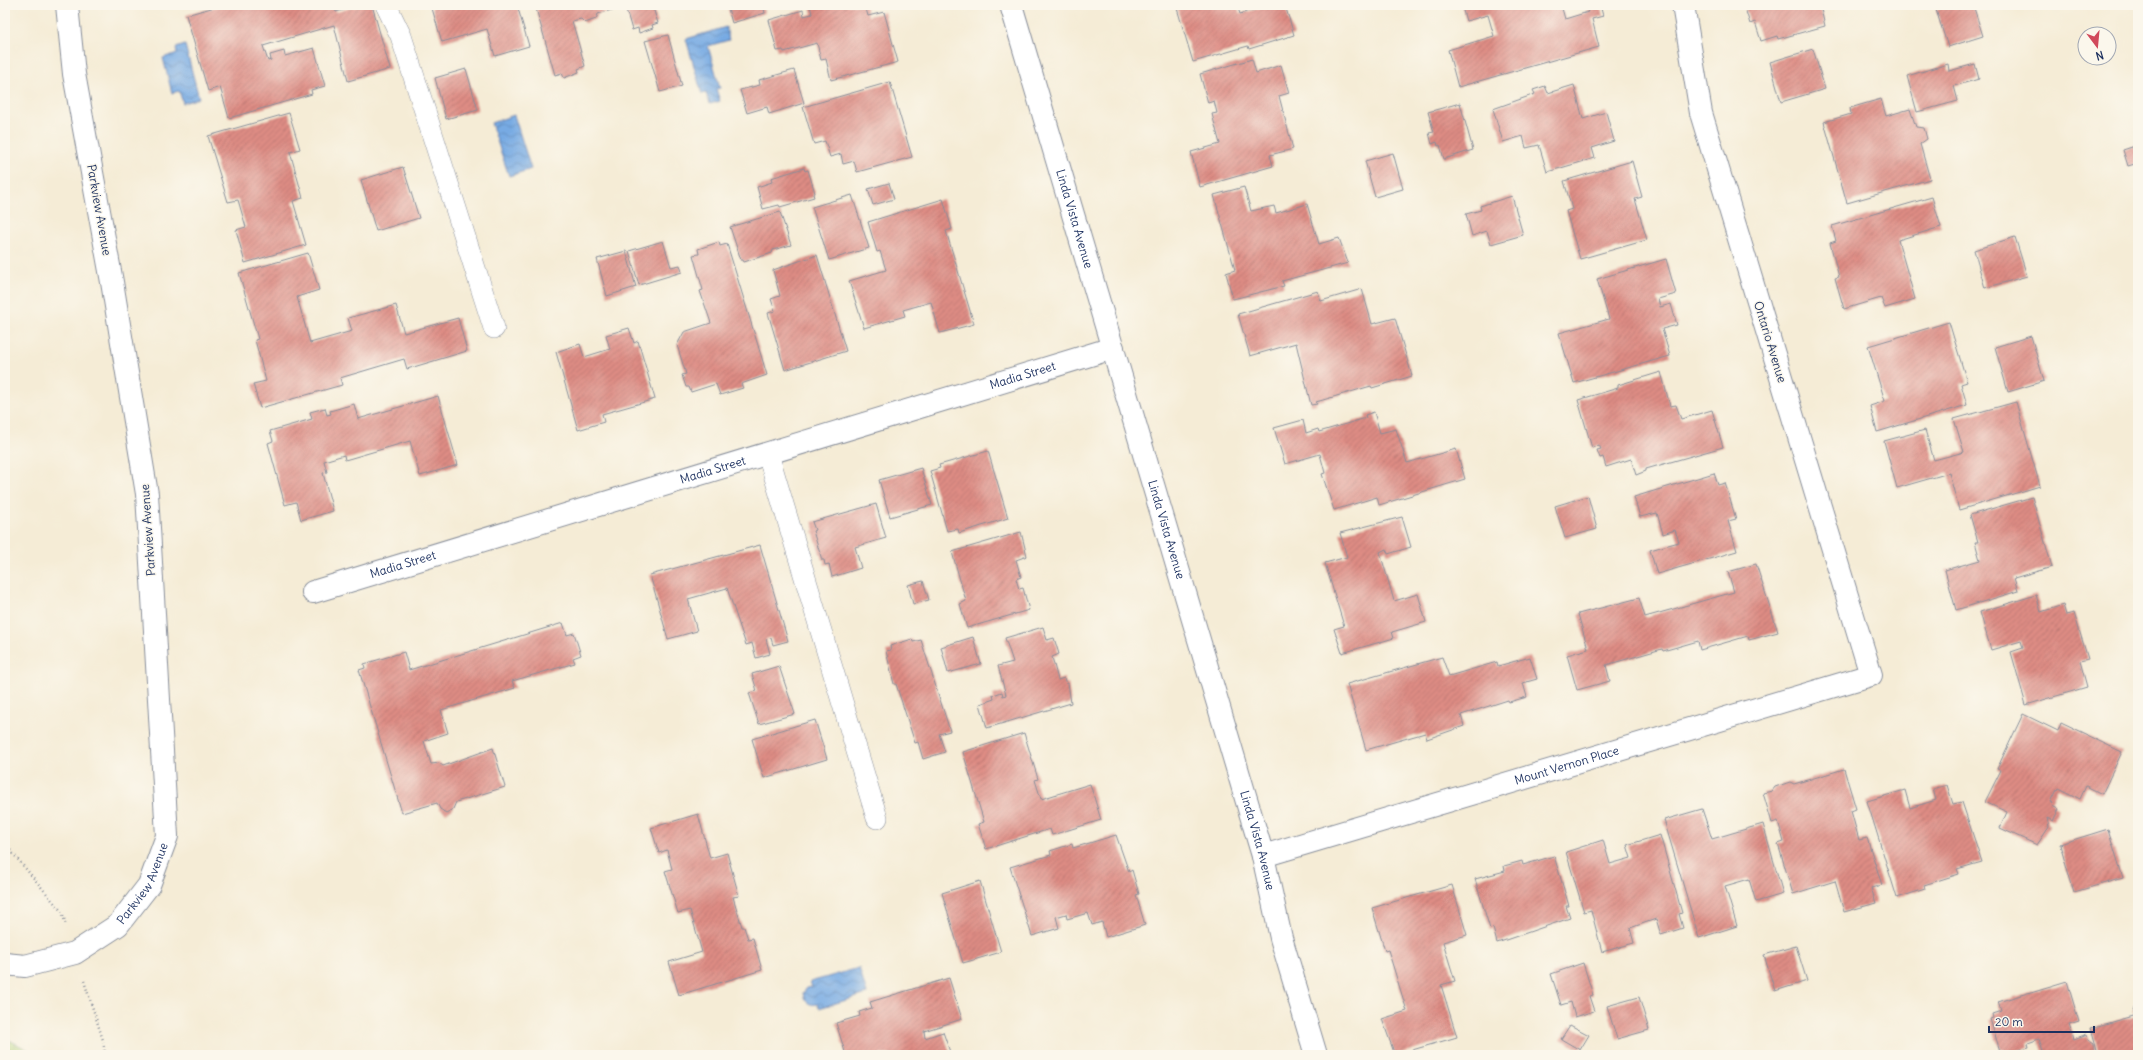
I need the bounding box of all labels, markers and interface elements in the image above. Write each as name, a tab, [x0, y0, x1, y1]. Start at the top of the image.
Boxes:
north arrow	[2077, 26, 2117, 66]
text: N	[2094, 48, 2105, 63]
street label: Parkview Avenue	[84, 163, 115, 257]
street label: Linda Vista Avenue	[1053, 167, 1097, 270]
street label: Ontario Avenue	[1751, 299, 1790, 384]
street label: Madia Street	[988, 358, 1057, 392]
street label: Madia Street	[678, 452, 747, 487]
street label: Linda Vista Avenue	[1145, 478, 1189, 581]
street label: Parkview Avenue	[137, 483, 158, 577]
street label: Madia Street	[368, 547, 437, 581]
street label: Mount Vernon Place	[1513, 742, 1621, 788]
street label: Linda Vista Avenue	[1237, 789, 1278, 891]
street label: Parkview Avenue	[113, 840, 171, 927]
scale bar	[1989, 1008, 2094, 1034]
text: 20 m	[1995, 1014, 2023, 1029]

